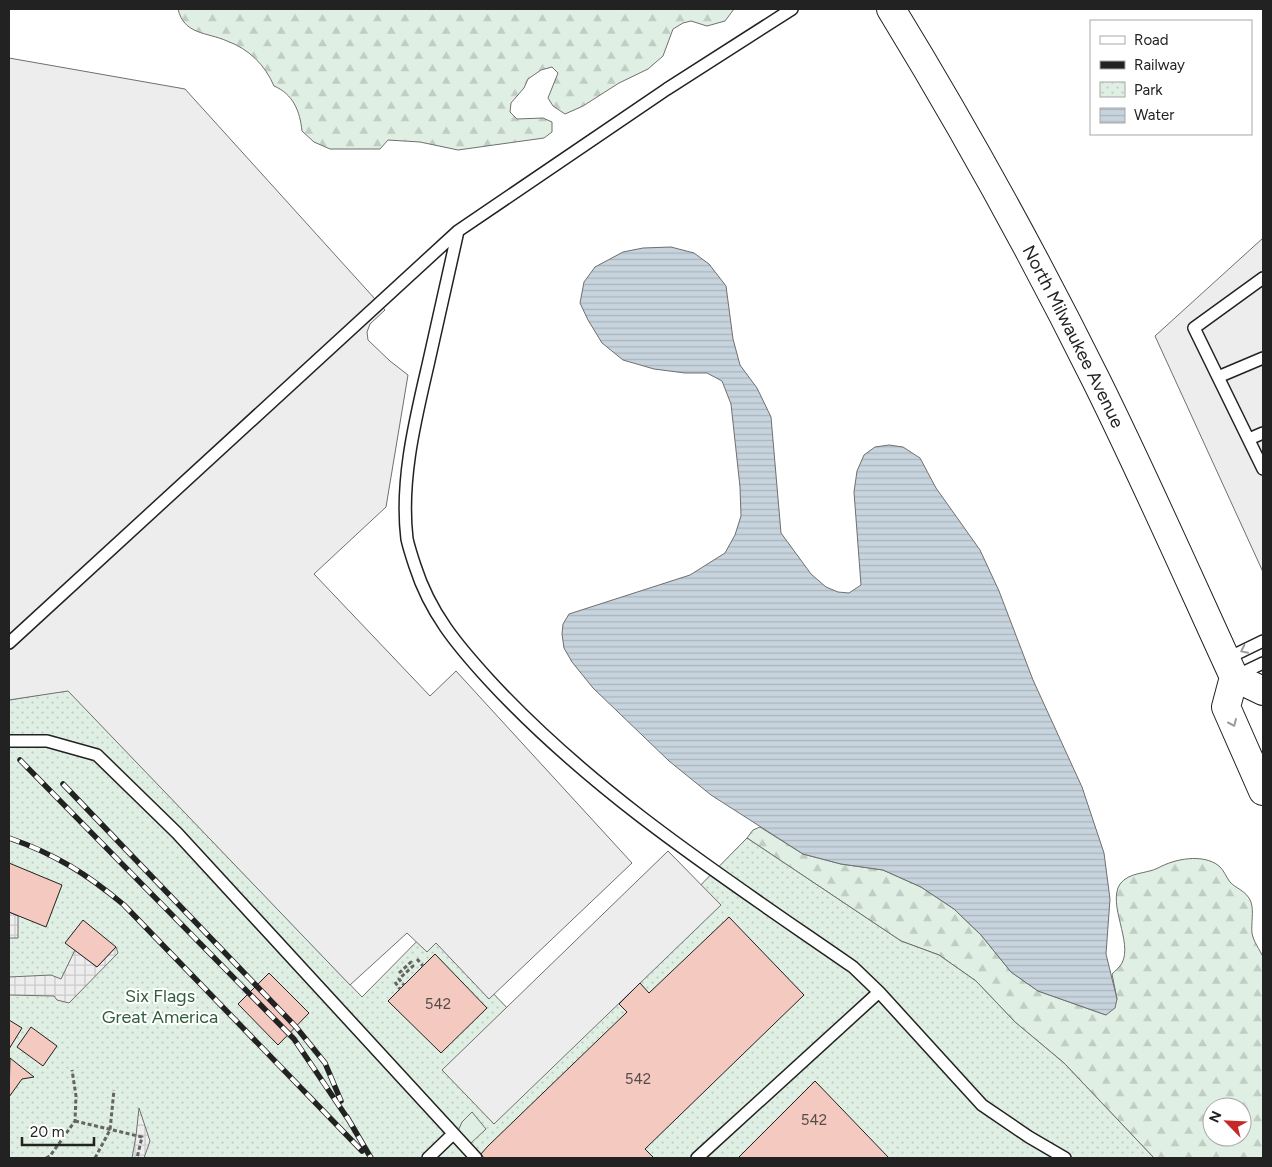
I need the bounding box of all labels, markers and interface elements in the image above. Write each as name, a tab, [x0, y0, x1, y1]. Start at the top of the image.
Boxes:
legend	[1090, 20, 1252, 135]
text: Road	[1134, 31, 1169, 49]
text: Railway	[1134, 56, 1185, 74]
text: Park	[1134, 81, 1163, 99]
text: Water	[1134, 106, 1174, 124]
street label: North Milwaukee Avenue	[1018, 242, 1129, 432]
one-way arrow	[1241, 644, 1250, 654]
one-way arrow	[1227, 718, 1238, 727]
park label: Six Flags Great America	[102, 985, 218, 1028]
house number: 542	[425, 995, 451, 1013]
house number: 542	[625, 1070, 651, 1088]
north arrow	[1202, 1097, 1252, 1147]
text: N	[1206, 1109, 1226, 1125]
house number: 542	[801, 1111, 827, 1129]
scale bar	[22, 1114, 95, 1146]
text: 20 m	[30, 1123, 64, 1141]

